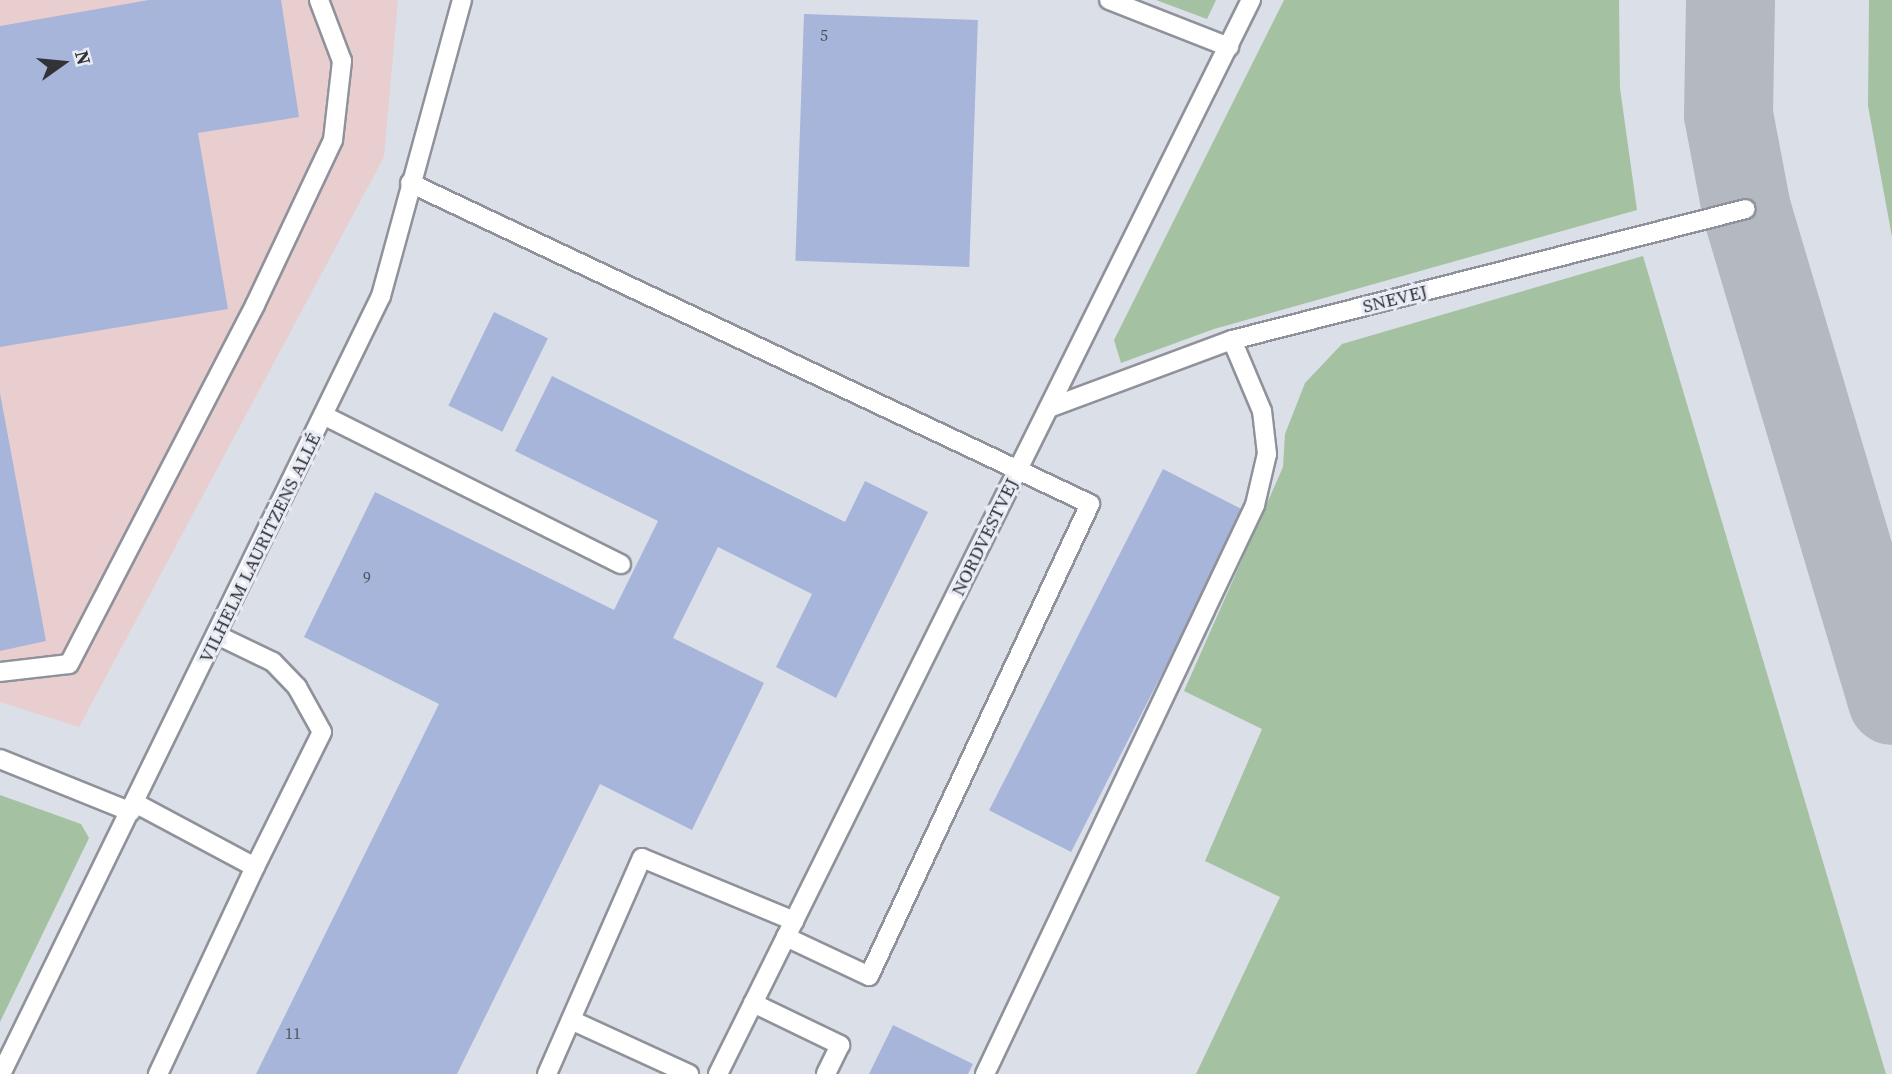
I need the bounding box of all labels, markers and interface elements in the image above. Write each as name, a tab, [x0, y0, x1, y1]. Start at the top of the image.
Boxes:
house number: 5	[820, 25, 828, 45]
north arrow	[28, 28, 98, 98]
text: N	[69, 48, 98, 68]
street label: SNEVEJ	[1360, 280, 1430, 318]
street label: VILHELM LAURITZENS ALLÉ	[194, 429, 326, 667]
street label: NORDVESTVEJ	[947, 474, 1023, 600]
house number: 9	[363, 567, 371, 587]
house number: 11	[285, 1023, 301, 1043]

